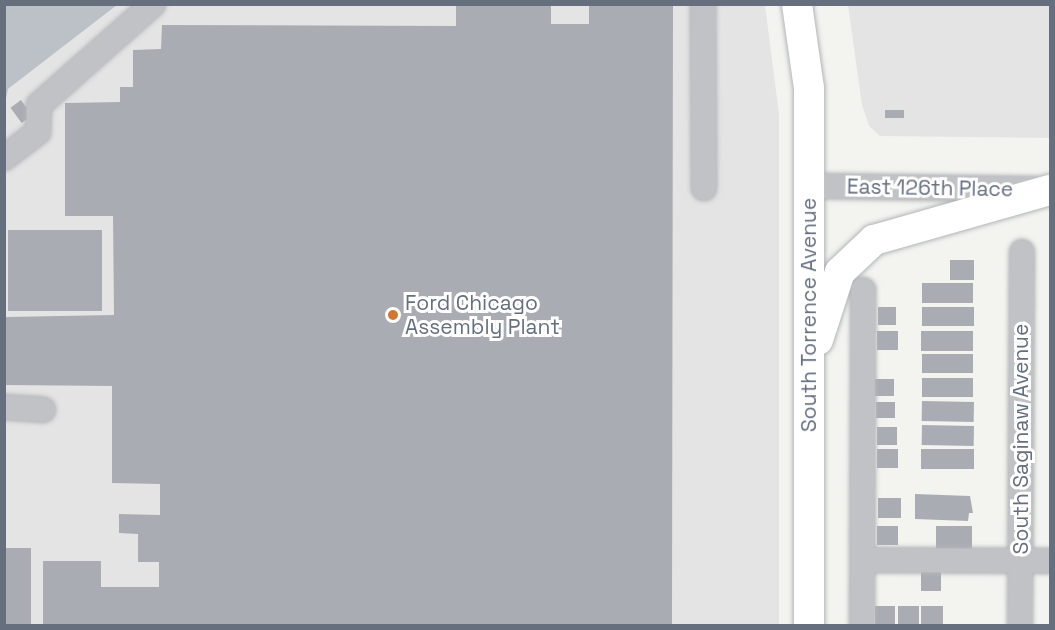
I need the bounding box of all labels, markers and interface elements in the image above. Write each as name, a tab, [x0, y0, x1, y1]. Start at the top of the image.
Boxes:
street label: East 126th Place	[847, 174, 1013, 202]
street label: South Torrence Avenue	[796, 197, 822, 433]
place label: Ford Chicago Assembly Plant	[405, 290, 560, 340]
marker: Ford Chicago Assembly Plant	[386, 308, 400, 322]
street label: South Saginaw Avenue	[1008, 323, 1034, 555]

